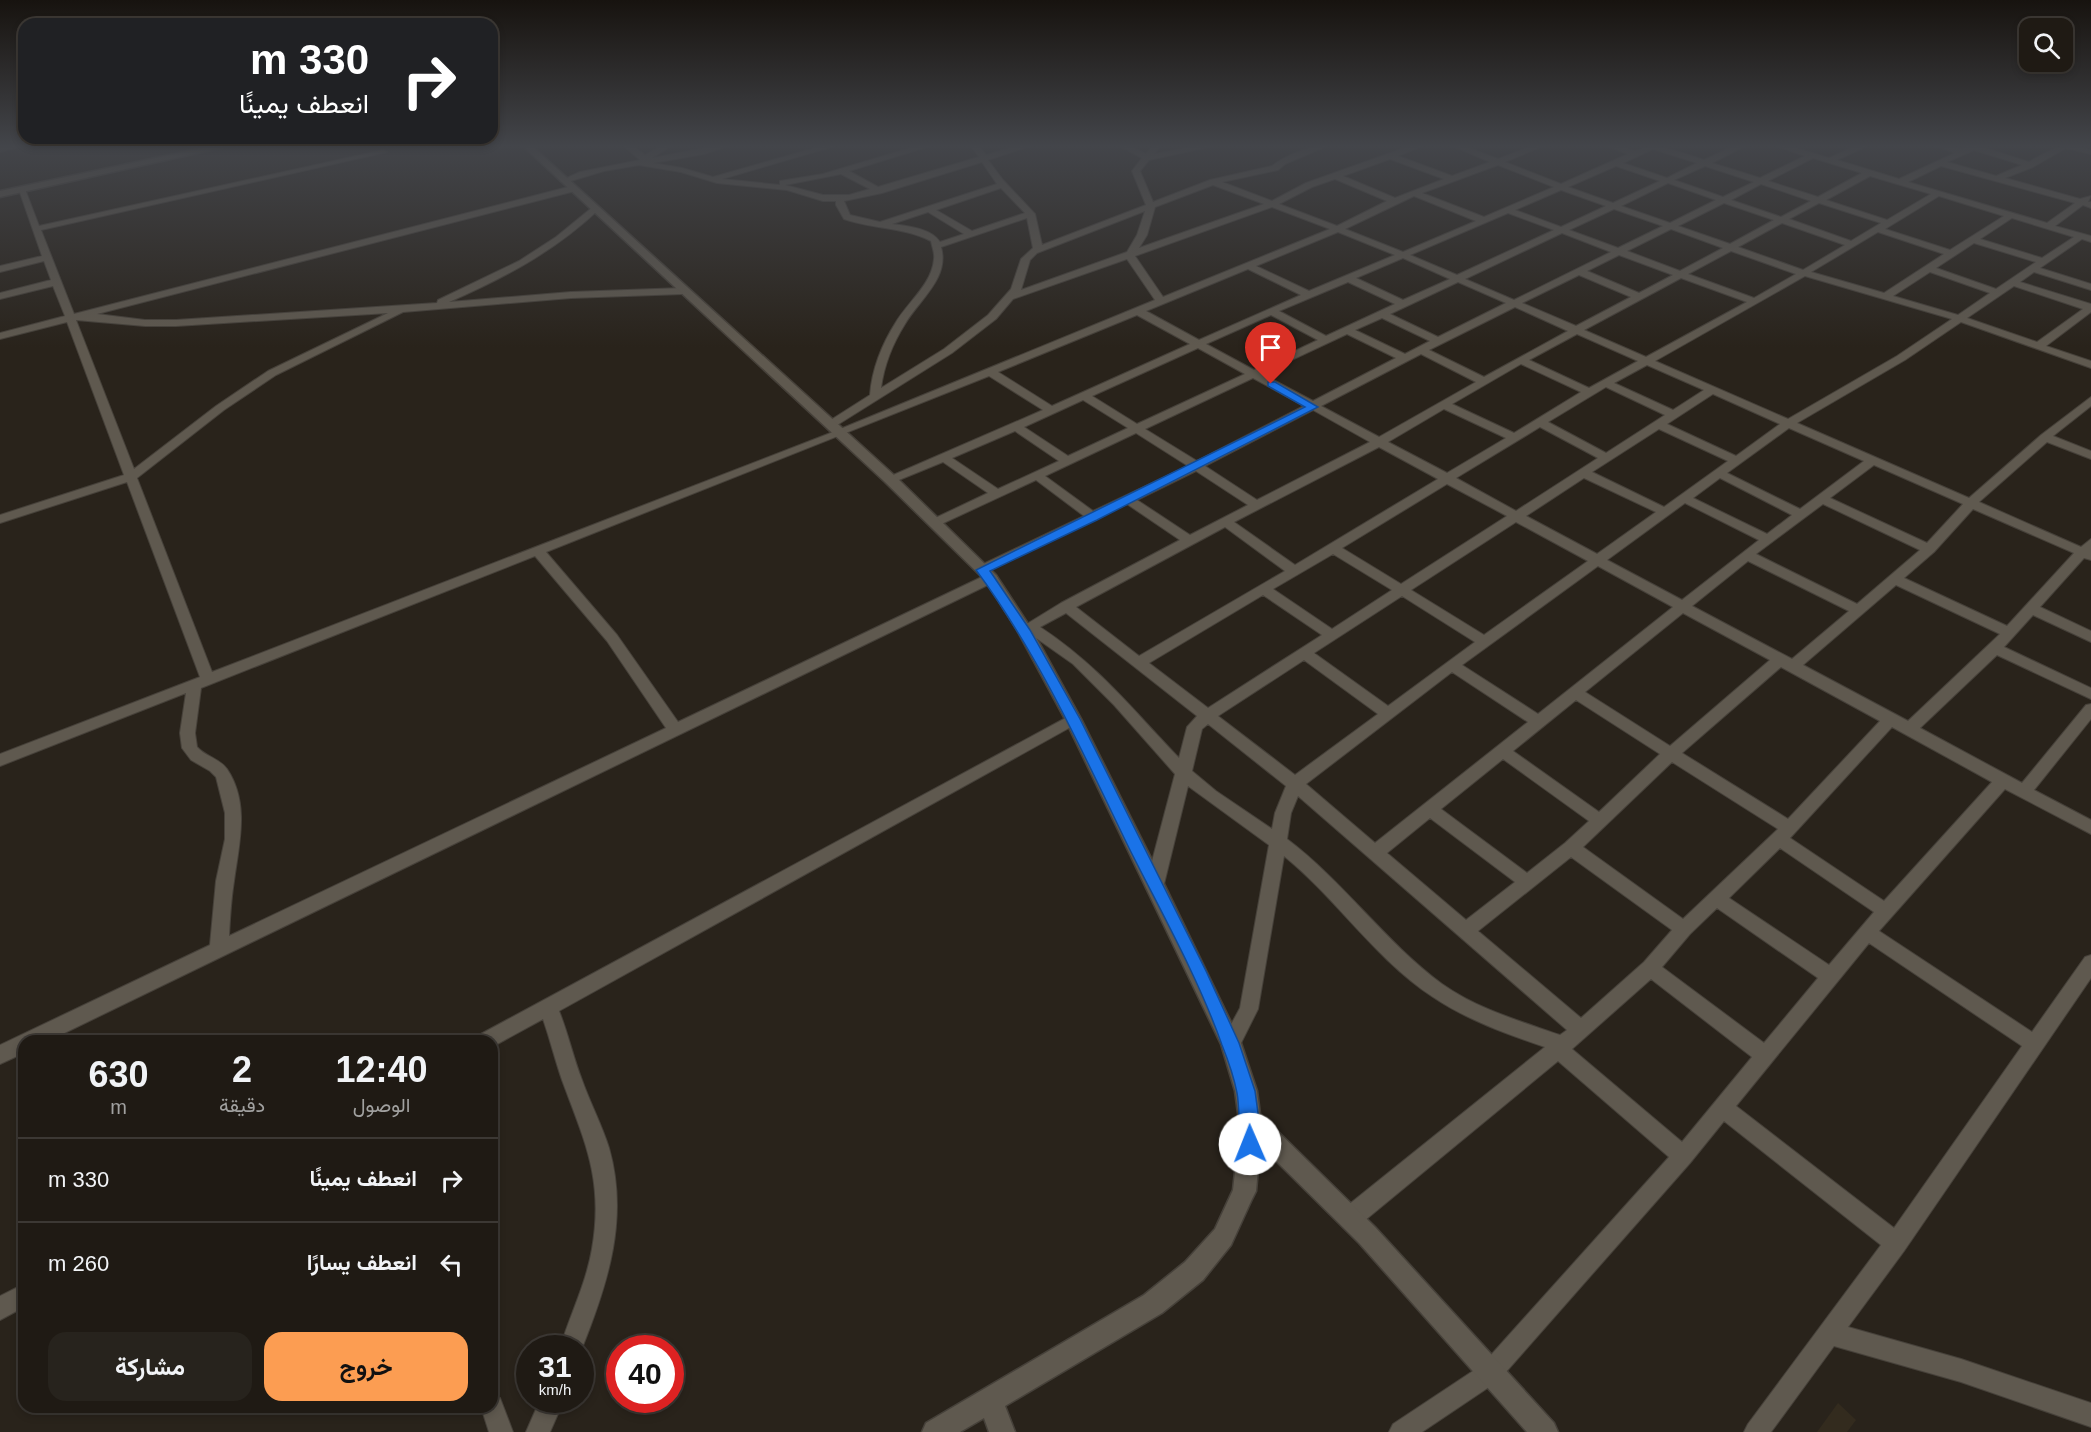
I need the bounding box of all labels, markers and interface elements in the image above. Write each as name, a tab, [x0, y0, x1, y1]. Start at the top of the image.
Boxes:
map controls	[2019, 18, 2073, 72]
button: search	[2019, 18, 2073, 72]
text: 330 m	[250, 36, 369, 83]
icon: right	[390, 42, 468, 120]
text: انعطف يمينًا	[239, 89, 369, 119]
pin	[1245, 322, 1296, 384]
icon: arrive	[1254, 331, 1287, 364]
text: 2	[232, 1049, 252, 1090]
text: 12:40	[336, 1049, 428, 1090]
text: 630	[88, 1054, 149, 1095]
text: دقيقة	[219, 1094, 265, 1116]
text: الوصول	[353, 1094, 410, 1116]
text: m	[110, 1096, 127, 1118]
position arrow	[1218, 1112, 1282, 1176]
icon: right	[435, 1164, 468, 1197]
text: انعطف يمينًا	[309, 1166, 417, 1191]
text: 330 m	[48, 1167, 109, 1192]
icon: left	[435, 1248, 468, 1281]
text: انعطف يسارًا	[307, 1250, 417, 1275]
text: 260 m	[48, 1251, 109, 1276]
button: مشاركة	[48, 1332, 252, 1401]
button: خروج	[264, 1332, 468, 1401]
speed limit sign: 40	[606, 1335, 684, 1413]
text: 31	[538, 1350, 572, 1383]
text: km/h	[539, 1381, 571, 1398]

